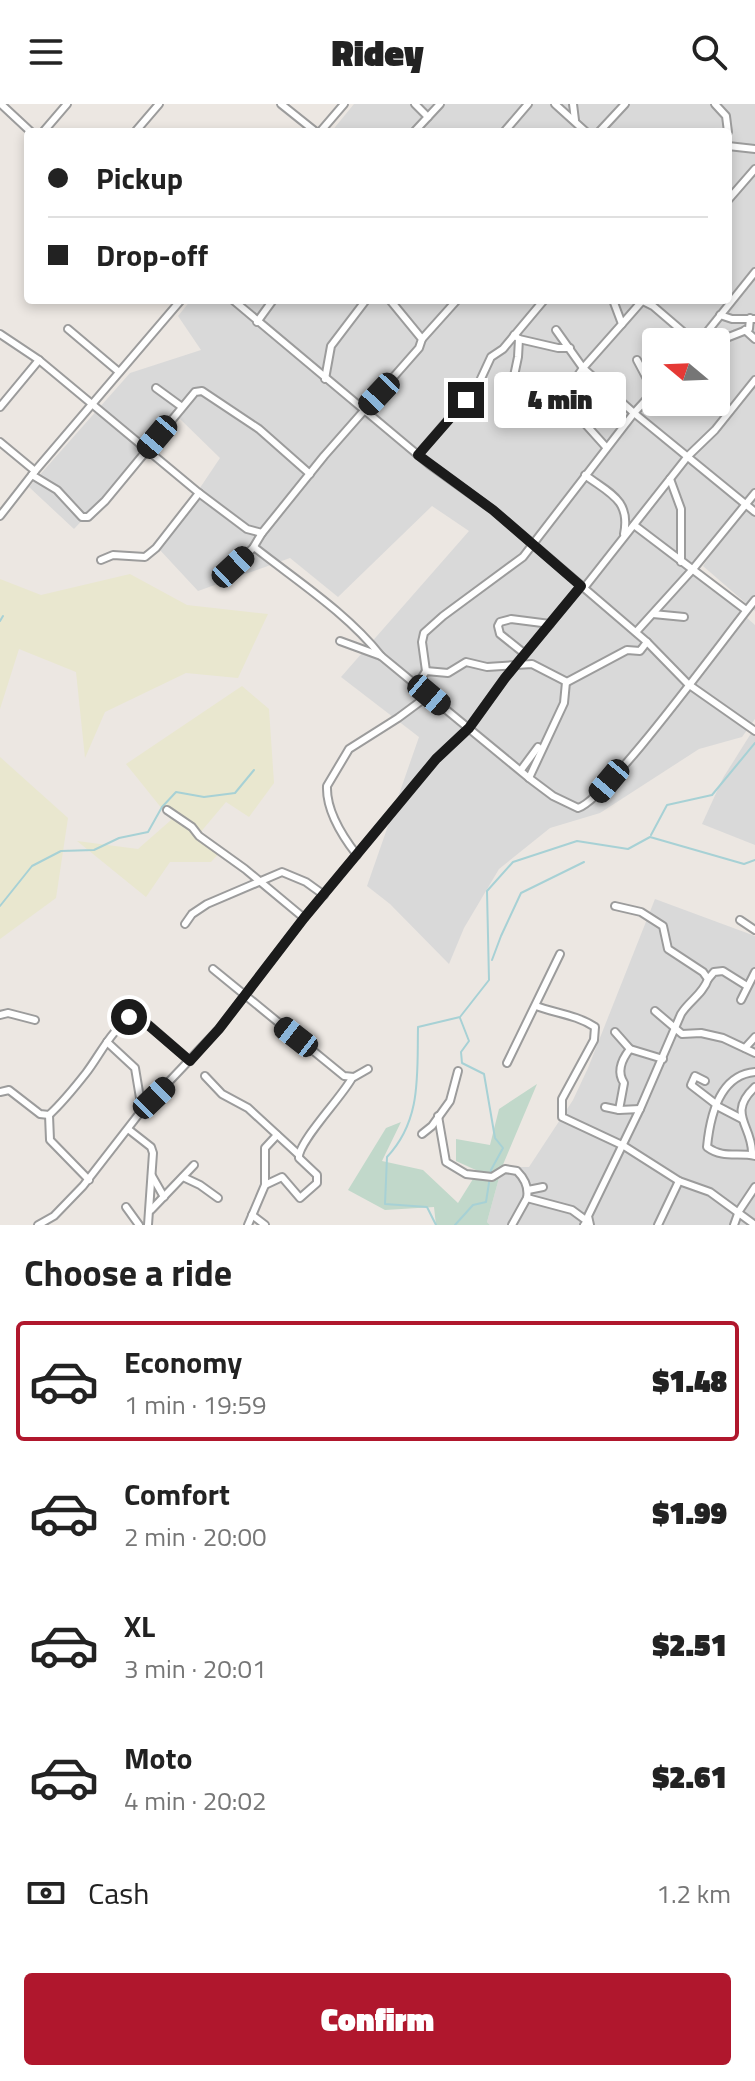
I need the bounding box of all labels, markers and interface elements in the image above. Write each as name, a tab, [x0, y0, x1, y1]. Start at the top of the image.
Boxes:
text: Ridey	[331, 25, 424, 80]
icon: menu	[24, 30, 68, 74]
icon: search	[687, 30, 731, 74]
text: Pickup	[96, 155, 183, 201]
text: Drop-off	[96, 232, 208, 278]
north arrow	[642, 328, 730, 416]
map controls	[642, 328, 730, 416]
car	[354, 368, 404, 420]
callout: 4 min	[494, 372, 626, 428]
text: 4 min	[528, 380, 592, 419]
route end	[448, 382, 484, 418]
car	[132, 411, 182, 463]
car	[207, 542, 259, 592]
car	[403, 670, 455, 720]
car	[584, 755, 634, 807]
route start	[111, 999, 147, 1035]
car	[270, 1013, 322, 1061]
car	[128, 1073, 180, 1123]
text: Choose a ride	[24, 1245, 232, 1300]
text: Economy	[124, 1339, 242, 1385]
icon: car	[28, 1345, 100, 1417]
text: $1.48	[653, 1358, 727, 1404]
text: 1 min · 19:59	[124, 1385, 267, 1424]
text: Comfort	[124, 1471, 230, 1517]
icon: car	[28, 1477, 100, 1549]
text: $1.99	[653, 1490, 727, 1536]
text: 2 min · 20:00	[124, 1517, 267, 1556]
text: XL	[124, 1603, 155, 1649]
icon: car	[28, 1609, 100, 1681]
text: $2.51	[653, 1622, 727, 1668]
text: 3 min · 20:01	[124, 1649, 267, 1688]
text: Moto	[124, 1735, 192, 1781]
icon: car	[28, 1741, 100, 1813]
text: $2.61	[653, 1754, 727, 1800]
text: 4 min · 20:02	[124, 1781, 267, 1820]
text: Cash	[88, 1870, 149, 1916]
icon: cash	[24, 1871, 68, 1915]
text: 1.2 km	[656, 1874, 731, 1913]
button: Confirm	[24, 1973, 731, 2065]

